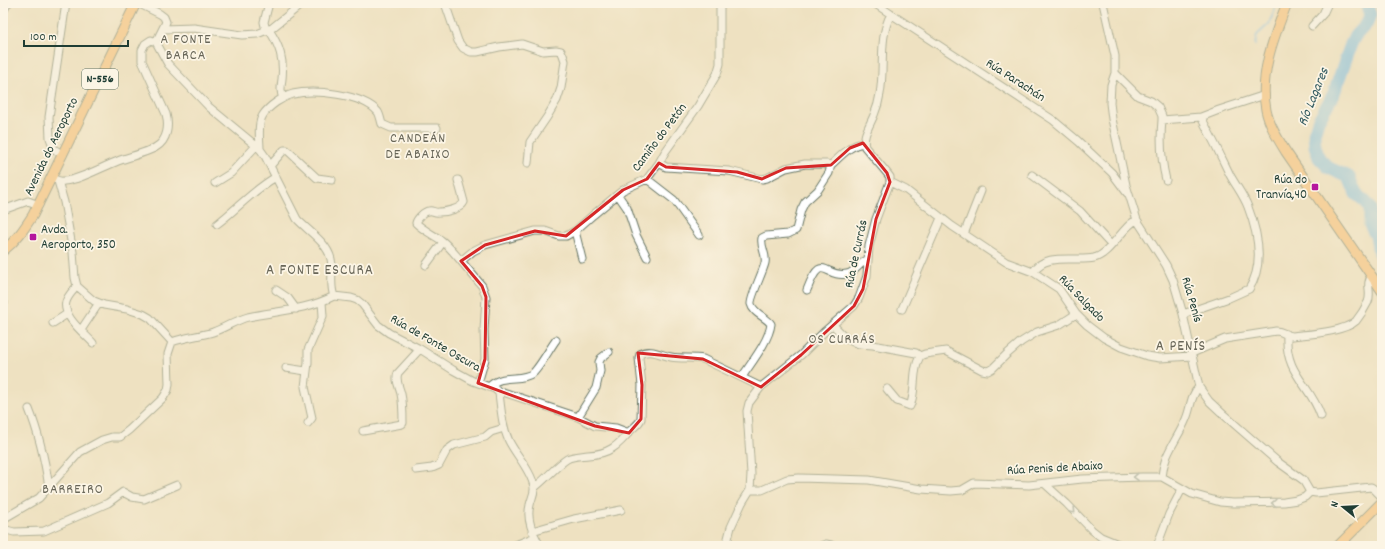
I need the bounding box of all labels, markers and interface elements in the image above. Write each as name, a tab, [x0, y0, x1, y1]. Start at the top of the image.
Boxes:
scale bar	[24, 22, 128, 48]
text: 100 m	[30, 29, 57, 46]
district label: A FONTE BARCA	[160, 30, 212, 66]
street label: Rúa Parachán	[981, 55, 1049, 107]
water label: Río Lagares	[1293, 64, 1335, 129]
road number: N-556	[82, 69, 118, 89]
street label: Avenida do Aeroporto	[20, 94, 84, 199]
street label: Camiño do Petón	[628, 100, 692, 176]
district label: CANDEÁN DE ABAIXO	[385, 129, 451, 165]
place label: Rúa do Tranvía,40	[1256, 171, 1307, 205]
marker: Rúa do Tranvía,40	[1310, 182, 1320, 192]
street label: Rúa de Currás	[840, 218, 874, 290]
place label: Avda. Aeroporto, 350	[41, 221, 116, 255]
marker: Avda. Aeroporto, 350	[28, 232, 38, 242]
district label: A FONTE ESCURA	[266, 260, 374, 282]
street label: Rúa Salgado	[1053, 271, 1109, 327]
street label: Rúa Penís	[1175, 275, 1207, 325]
street label: Rúa de Fonte Oscura	[386, 310, 485, 378]
district label: OS CURRÁS	[808, 330, 876, 350]
district label: A PENÍS	[1156, 336, 1206, 358]
street label: Rúa Penis de Abaixo	[1007, 457, 1104, 481]
one-way arrow	[1133, 473, 1139, 481]
district label: BARREIRO	[42, 480, 104, 500]
north arrow	[1323, 487, 1363, 527]
one-way arrow	[1271, 498, 1277, 507]
text: N	[1327, 499, 1344, 510]
one-way arrow	[1069, 506, 1076, 514]

